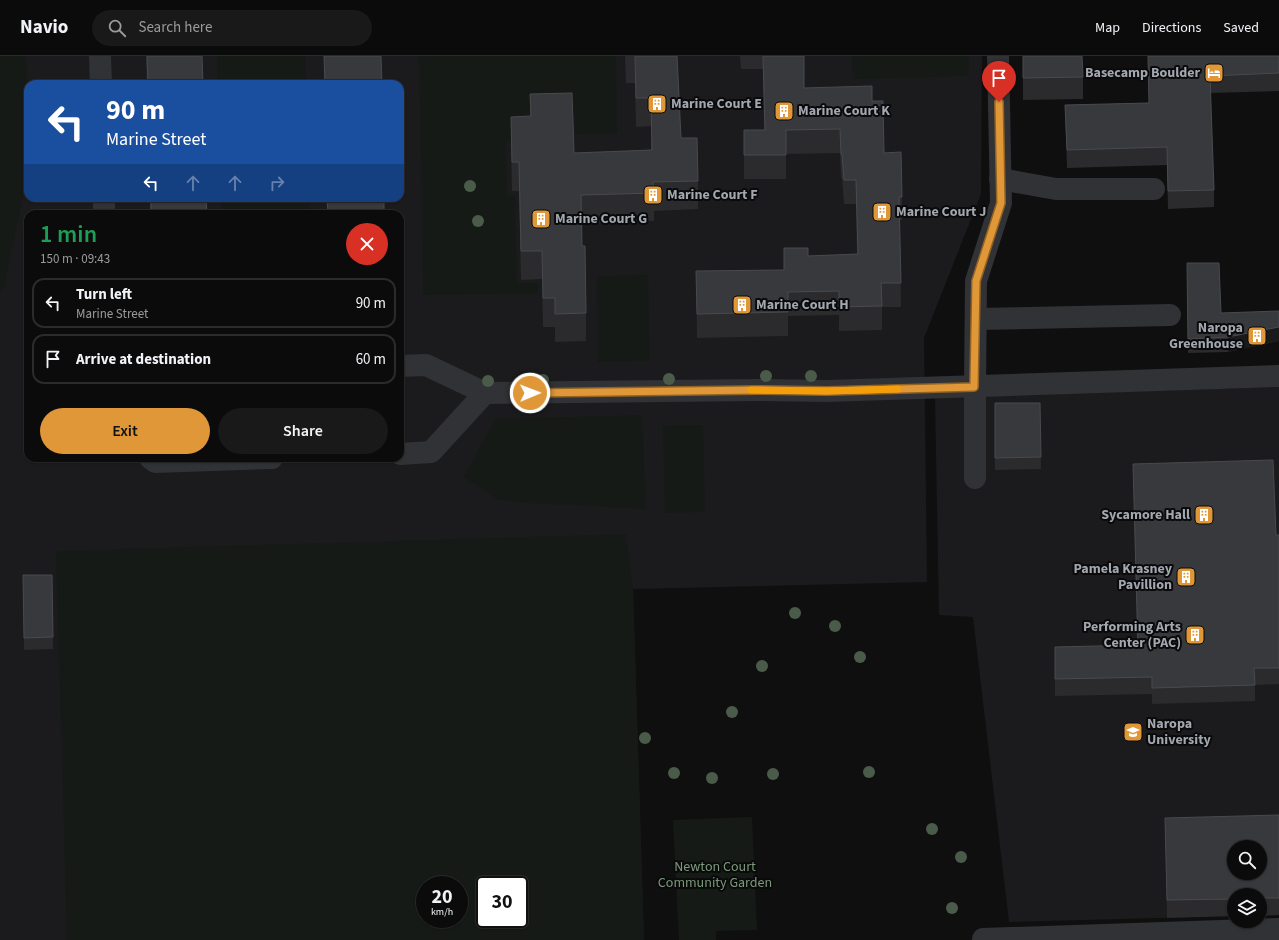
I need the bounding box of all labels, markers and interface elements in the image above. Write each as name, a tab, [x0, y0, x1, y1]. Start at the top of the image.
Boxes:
search box	[92, 10, 372, 46]
text: Navio	[20, 14, 68, 41]
icon: search	[106, 17, 128, 39]
text: Search here	[138, 17, 212, 38]
text: Map	[1095, 18, 1120, 38]
text: Directions	[1142, 18, 1201, 38]
text: Saved	[1223, 18, 1259, 38]
pin	[982, 61, 1016, 102]
hotel icon: Basecamp Boulder	[1203, 62, 1225, 84]
place label: Basecamp Boulder	[1085, 63, 1200, 83]
icon: arrive	[988, 67, 1010, 89]
text: 90 m	[106, 90, 165, 130]
building icon: Marine Court E	[646, 93, 668, 115]
place label: Marine Court E	[671, 94, 762, 114]
icon: left	[40, 96, 92, 148]
building icon: Marine Court K	[773, 100, 795, 122]
place label: Marine Court K	[798, 101, 890, 121]
text: Marine Street	[106, 127, 206, 152]
icon: left	[140, 172, 162, 194]
icon: ahead	[182, 172, 204, 194]
icon: ahead	[224, 172, 246, 194]
icon: right	[266, 172, 288, 194]
building icon: Marine Court F	[642, 184, 664, 206]
place label: Marine Court F	[667, 185, 757, 205]
building icon: Marine Court J	[871, 201, 893, 223]
place label: Marine Court J	[896, 202, 986, 222]
building icon: Marine Court G	[530, 208, 552, 230]
place label: Marine Court G	[555, 209, 647, 229]
text: 1 min	[40, 217, 97, 252]
button: close	[346, 223, 388, 265]
text: 150 m · 09:43	[40, 250, 110, 268]
text: Turn left	[76, 284, 132, 305]
icon: left	[42, 292, 64, 314]
text: 90 m	[356, 293, 386, 314]
building icon: Marine Court H	[731, 294, 753, 316]
place label: Marine Court H	[756, 295, 849, 315]
text: Marine Street	[76, 305, 148, 323]
place label: Naropa Greenhouse	[1169, 318, 1243, 354]
building icon: Naropa Greenhouse	[1246, 325, 1268, 347]
icon: arrive	[42, 348, 64, 370]
text: Arrive at destination	[76, 349, 211, 370]
text: 60 m	[356, 349, 386, 370]
position arrow	[509, 372, 551, 414]
button: Exit	[40, 408, 210, 454]
button: Share	[218, 408, 388, 454]
building icon: Sycamore Hall	[1193, 504, 1215, 526]
place label: Sycamore Hall	[1101, 505, 1190, 525]
place label: Pamela Krasney Pavillion	[1073, 559, 1173, 595]
building icon: Pamela Krasney Pavillion	[1175, 566, 1197, 588]
place label: Performing Arts Center (PAC)	[1083, 617, 1181, 653]
building icon: Performing Arts Center (PAC)	[1184, 624, 1206, 646]
place label: Naropa University	[1147, 714, 1212, 750]
school or university icon: Naropa University	[1122, 721, 1144, 743]
map controls	[1227, 840, 1267, 928]
button: search	[1227, 840, 1267, 880]
park label: Newton Court Community Garden	[658, 857, 772, 893]
speed limit sign: 30	[476, 876, 528, 928]
text: 20	[431, 883, 453, 911]
button: layers	[1227, 888, 1267, 928]
text: km/h	[431, 905, 453, 919]

